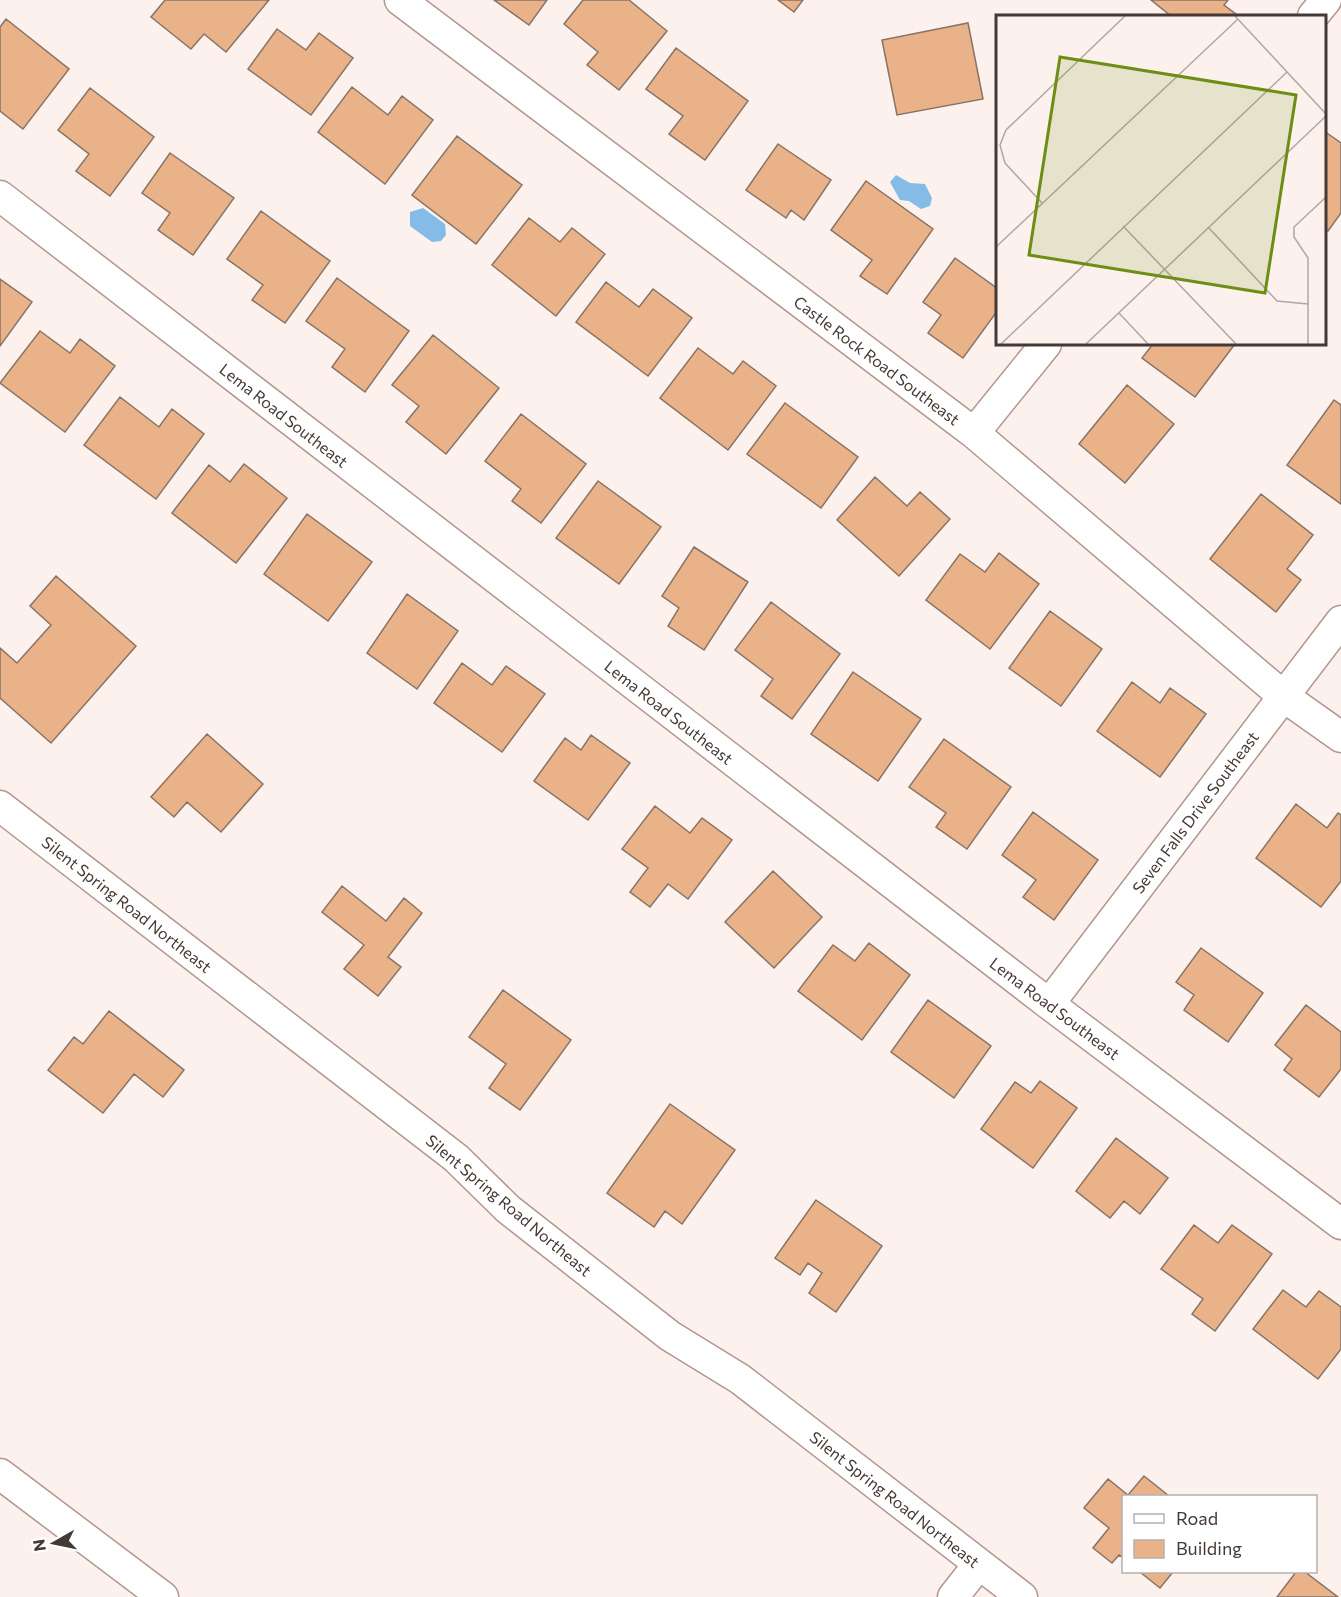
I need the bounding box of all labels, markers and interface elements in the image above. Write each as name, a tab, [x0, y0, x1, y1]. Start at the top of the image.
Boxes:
inset map	[996, 15, 1326, 345]
street label: Castle Rock Road Southeast	[790, 291, 964, 429]
street label: Lema Road Southeast	[216, 359, 352, 471]
street label: Lema Road Southeast	[601, 656, 737, 768]
street label: Seven Falls Drive Southeast	[1128, 727, 1262, 897]
street label: Silent Spring Road Northeast	[38, 832, 216, 976]
street label: Lema Road Southeast	[986, 953, 1124, 1063]
street label: Silent Spring Road Northeast	[423, 1130, 596, 1280]
street label: Silent Spring Road Northeast	[806, 1427, 984, 1571]
legend	[1122, 1495, 1317, 1573]
text: Road	[1176, 1507, 1218, 1529]
north arrow	[24, 1513, 84, 1573]
text: Building	[1176, 1537, 1242, 1559]
text: N	[28, 1538, 49, 1553]

